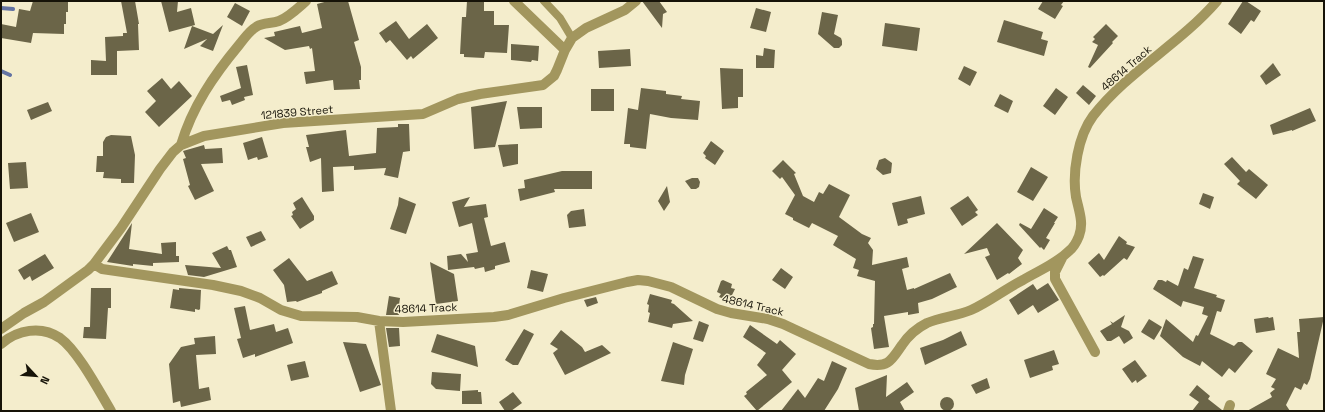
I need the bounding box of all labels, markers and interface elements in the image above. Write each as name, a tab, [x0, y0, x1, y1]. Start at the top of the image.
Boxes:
street label: 48614 Track	[1098, 42, 1154, 94]
street label: 121839 Street	[260, 102, 334, 122]
street label: 48614 Track	[721, 291, 785, 319]
street label: 48614 Track	[394, 300, 458, 316]
north arrow	[16, 356, 56, 396]
text: N	[37, 374, 53, 387]

